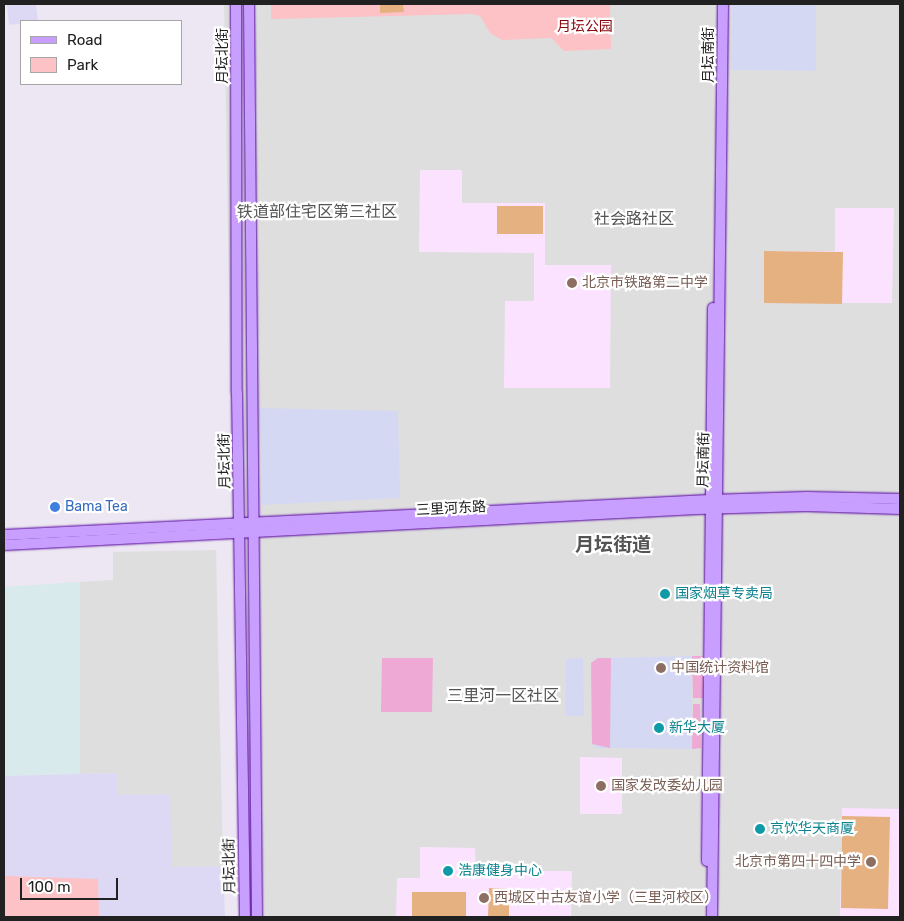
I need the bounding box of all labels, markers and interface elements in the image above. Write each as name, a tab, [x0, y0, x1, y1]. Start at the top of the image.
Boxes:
park label: 月坛公园	[557, 19, 613, 35]
legend	[20, 20, 182, 85]
street label: 月坛南街	[701, 27, 717, 83]
street label: 月坛北街	[215, 28, 231, 84]
text: Road	[67, 31, 103, 49]
text: Park	[67, 56, 98, 74]
district label: 铁道部住宅区第三社区	[237, 202, 397, 222]
district label: 社会路社区	[594, 209, 674, 229]
place label: 北京市铁路第二中学	[582, 275, 708, 291]
marker: 北京市铁路第二中学	[566, 277, 578, 289]
street label: 月坛南街	[695, 432, 713, 488]
street label: 月坛北街	[216, 433, 234, 489]
place label: Bama Tea	[65, 499, 128, 515]
street label: 三里河东路	[416, 499, 486, 519]
marker: Bama Tea	[49, 501, 61, 513]
district label: 月坛街道	[575, 534, 651, 556]
place label: 国家烟草专卖局	[675, 586, 773, 602]
marker: 国家烟草专卖局	[659, 588, 671, 600]
place label: 中国统计资料馆	[671, 660, 769, 676]
marker: 中国统计资料馆	[655, 662, 667, 674]
district label: 三里河一区社区	[447, 686, 559, 706]
place label: 新华大厦	[669, 720, 725, 736]
marker: 新华大厦	[653, 722, 665, 734]
place label: 国家发改委幼儿园	[611, 778, 723, 794]
marker: 国家发改委幼儿园	[595, 780, 607, 792]
place label: 京饮华天商厦	[770, 821, 854, 837]
marker: 京饮华天商厦	[754, 823, 766, 835]
street label: 月坛北街	[221, 838, 239, 894]
place label: 北京市第四十四中学	[735, 854, 861, 870]
marker: 北京市第四十四中学	[865, 856, 877, 868]
place label: 浩康健身中心	[458, 863, 542, 879]
marker: 浩康健身中心	[442, 865, 454, 877]
scale bar	[22, 868, 120, 900]
text: 100 m	[28, 878, 70, 896]
place label: 西城区中古友谊小学（三里河校区）	[494, 890, 718, 906]
marker: 西城区中古友谊小学（三里河校区）	[478, 892, 490, 904]

